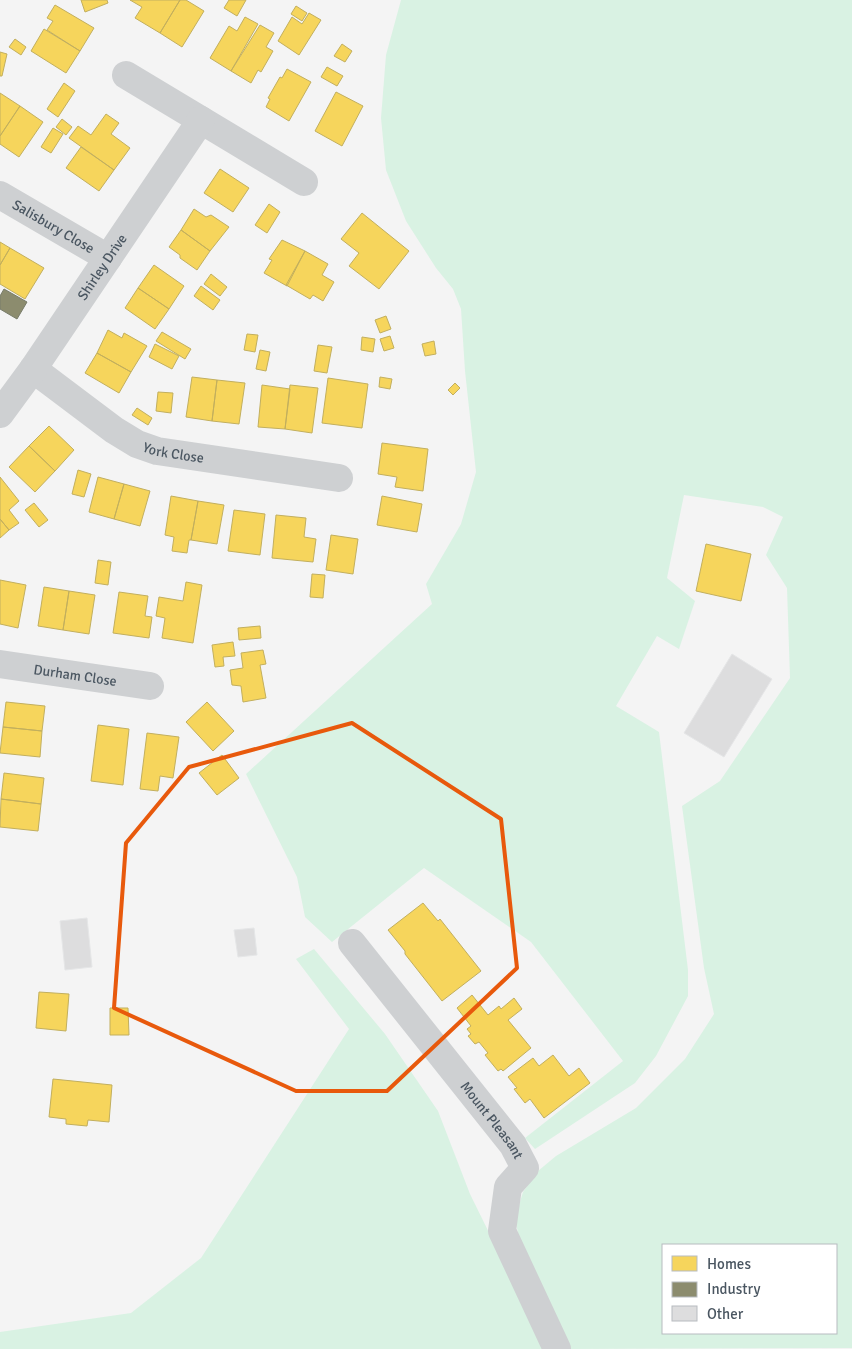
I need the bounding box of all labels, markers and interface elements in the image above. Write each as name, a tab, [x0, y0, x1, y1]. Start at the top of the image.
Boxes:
street label: Salisbury Close	[9, 196, 97, 257]
street label: Shirley Drive	[74, 231, 131, 303]
street label: York Close	[140, 439, 205, 467]
street label: Durham Close	[32, 661, 118, 690]
street label: Mount Pleasant	[457, 1078, 527, 1162]
legend	[662, 1244, 837, 1334]
text: Homes	[707, 1255, 751, 1273]
text: Industry	[707, 1280, 760, 1298]
text: Other	[707, 1305, 744, 1323]

